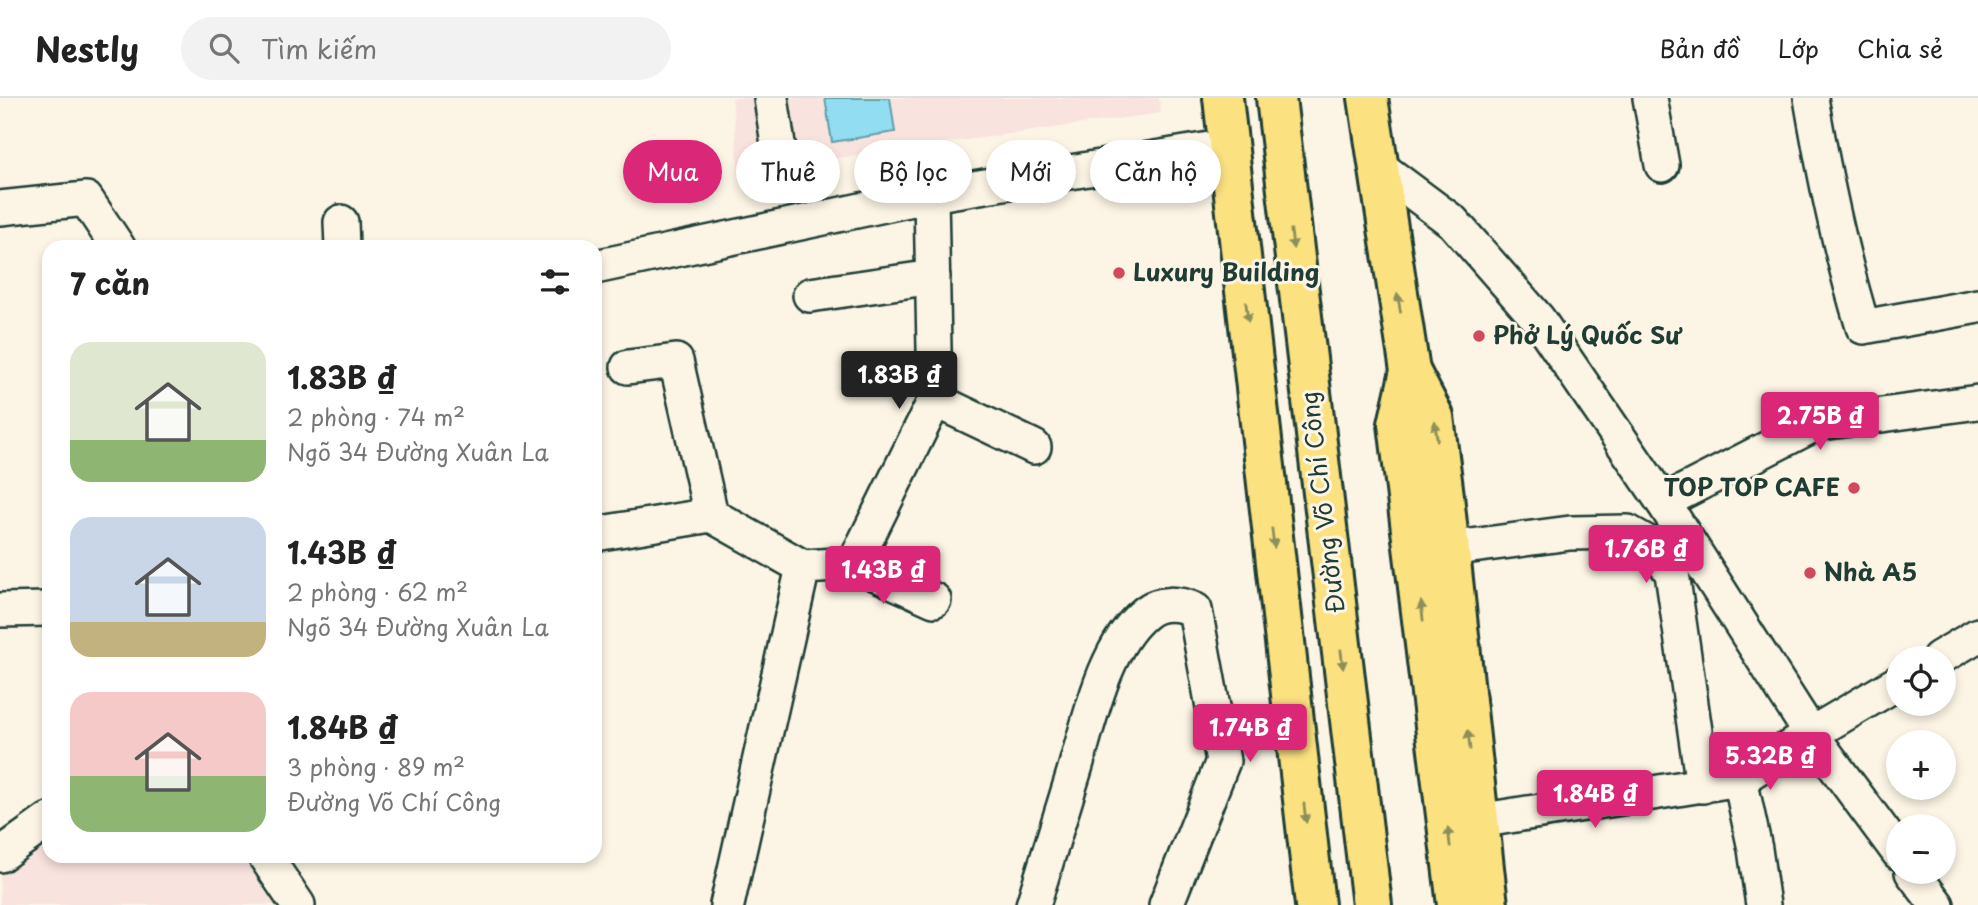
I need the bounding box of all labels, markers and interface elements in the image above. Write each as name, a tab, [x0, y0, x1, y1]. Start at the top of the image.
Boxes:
search box	[181, 17, 671, 80]
text: Nestly	[35, 23, 139, 73]
icon: search	[205, 29, 243, 67]
text: Tìm kiếm	[261, 29, 377, 68]
text: Bản đồ	[1659, 30, 1740, 66]
text: Lớp	[1778, 30, 1819, 66]
text: Chia sẻ	[1857, 30, 1943, 66]
chip: Mua	[623, 140, 722, 203]
chip: Thuê	[736, 140, 840, 203]
chip: Bộ lọc	[854, 140, 972, 203]
chip: Mới	[986, 140, 1076, 203]
chip: Căn hộ	[1090, 140, 1221, 203]
one-way arrow	[1287, 228, 1298, 250]
place label: Luxury Building	[1133, 253, 1319, 289]
text: 7 căn	[70, 260, 150, 305]
icon: filters	[536, 263, 574, 301]
marker: Luxury Building	[1111, 265, 1127, 281]
one-way arrow	[1393, 292, 1404, 314]
one-way arrow	[1242, 301, 1253, 323]
place label: Phở Lý Quốc Sư	[1493, 316, 1683, 352]
marker: Phở Lý Quốc Sư	[1471, 328, 1487, 344]
pin: 1.83B ₫	[834, 352, 964, 411]
text: 1.83B ₫	[287, 354, 396, 399]
text: 1.83B ₫	[857, 356, 941, 391]
icon: home	[126, 370, 210, 454]
street label: Đường Võ Chí Công	[1290, 389, 1353, 615]
pin: 2.75B ₫	[1755, 392, 1885, 452]
text: 2.75B ₫	[1777, 397, 1863, 432]
text: 2 phòng · 74 m²	[287, 399, 465, 434]
one-way arrow	[1430, 420, 1441, 442]
text: Ngõ 34 Đường Xuân La	[287, 434, 549, 469]
place label: TOP TOP CAFE	[1663, 468, 1840, 504]
marker: TOP TOP CAFE	[1846, 480, 1862, 496]
pin: 1.76B ₫	[1581, 526, 1711, 585]
one-way arrow	[1268, 527, 1279, 549]
text: 1.43B ₫	[287, 529, 396, 574]
text: 1.76B ₫	[1605, 530, 1687, 565]
icon: home	[126, 545, 210, 629]
pin: 1.43B ₫	[818, 546, 948, 606]
text: 1.43B ₫	[841, 551, 925, 586]
place label: Nhà A5	[1824, 553, 1917, 589]
marker: Nhà A5	[1802, 565, 1818, 581]
text: 2 phòng · 62 m²	[287, 574, 468, 609]
one-way arrow	[1416, 600, 1427, 622]
text: Ngõ 34 Đường Xuân La	[287, 609, 549, 644]
map controls	[1886, 646, 1956, 884]
button: locate	[1886, 646, 1956, 716]
one-way arrow	[1336, 649, 1347, 671]
text: 1.84B ₫	[287, 704, 397, 749]
pin: 1.74B ₫	[1185, 704, 1315, 764]
text: 1.74B ₫	[1209, 709, 1291, 744]
icon: home	[126, 720, 210, 804]
one-way arrow	[1464, 729, 1475, 751]
button: +	[1886, 730, 1956, 800]
pin: 5.32B ₫	[1705, 732, 1835, 792]
text: 5.32B ₫	[1725, 737, 1815, 772]
text: 3 phòng · 89 m²	[287, 749, 465, 784]
pin: 1.84B ₫	[1530, 770, 1660, 830]
text: 1.84B ₫	[1553, 775, 1637, 810]
text: Đường Võ Chí Công	[287, 784, 501, 819]
one-way arrow	[1299, 802, 1310, 824]
button: −	[1886, 814, 1956, 884]
one-way arrow	[1443, 826, 1454, 848]

